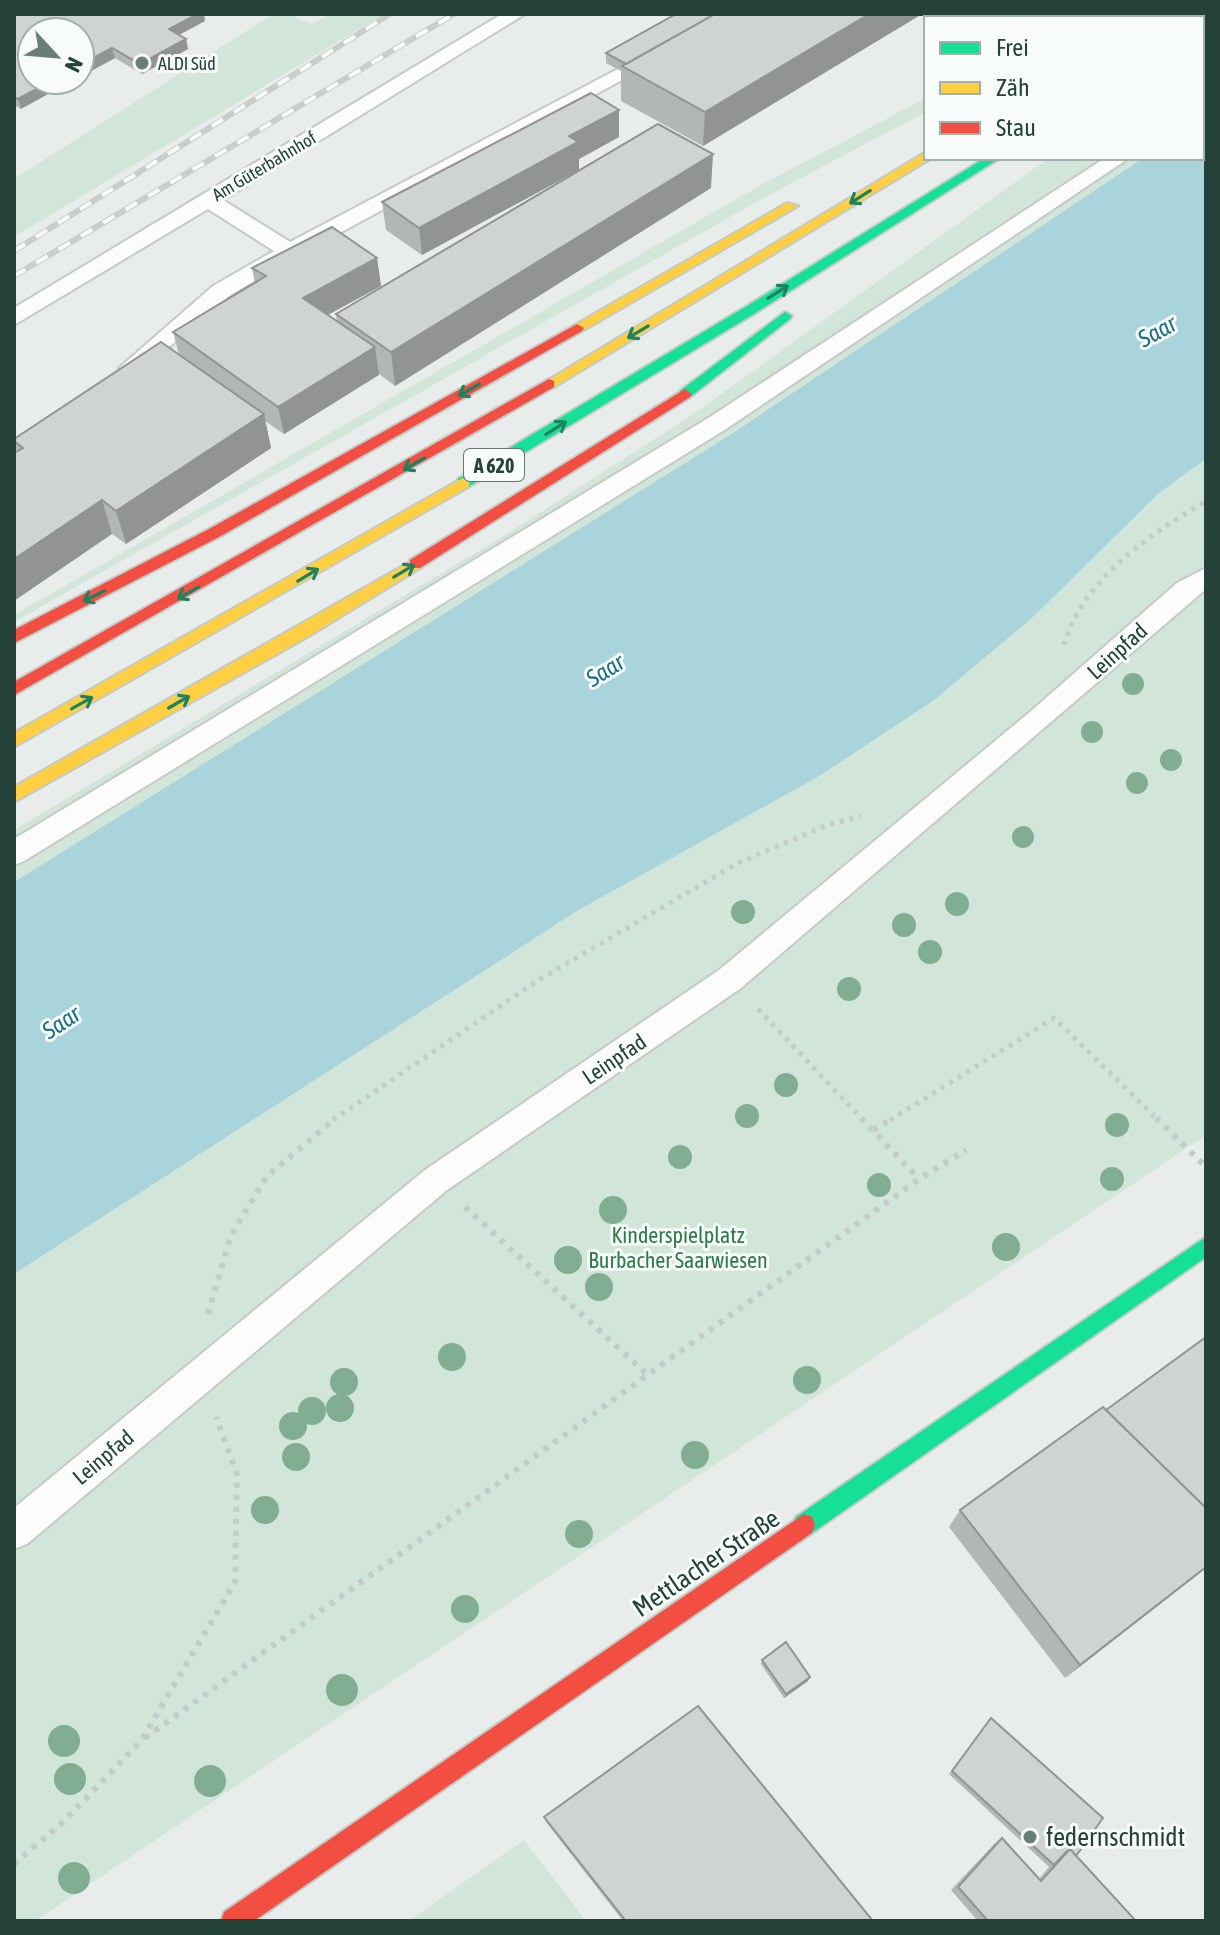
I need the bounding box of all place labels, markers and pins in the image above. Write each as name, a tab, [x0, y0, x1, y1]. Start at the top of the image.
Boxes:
place label: ALDI Süd	[158, 53, 216, 74]
marker: ALDI Süd	[133, 54, 151, 72]
place label: federnschmidt	[1046, 1822, 1185, 1852]
marker: federnschmidt	[1021, 1828, 1039, 1846]

